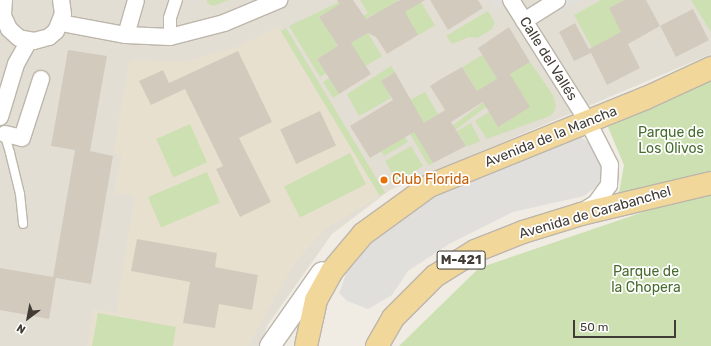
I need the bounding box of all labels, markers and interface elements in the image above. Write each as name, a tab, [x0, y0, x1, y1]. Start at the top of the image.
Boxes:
street label: Calle del Vallés	[515, 14, 581, 104]
street label: Avenida de la Mancha	[482, 103, 620, 171]
park label: Parque de Los Olivos	[638, 125, 704, 158]
place label: Club Florida	[392, 172, 469, 188]
marker: Club Florida	[379, 175, 389, 185]
street label: Avenida de Carabanchel	[517, 183, 673, 243]
road number: M-421	[436, 249, 486, 271]
park label: Parque de la Chopera	[611, 264, 681, 296]
north arrow	[8, 298, 48, 338]
scale bar	[575, 312, 678, 338]
text: 50 m	[580, 320, 608, 334]
text: N	[15, 321, 28, 336]

